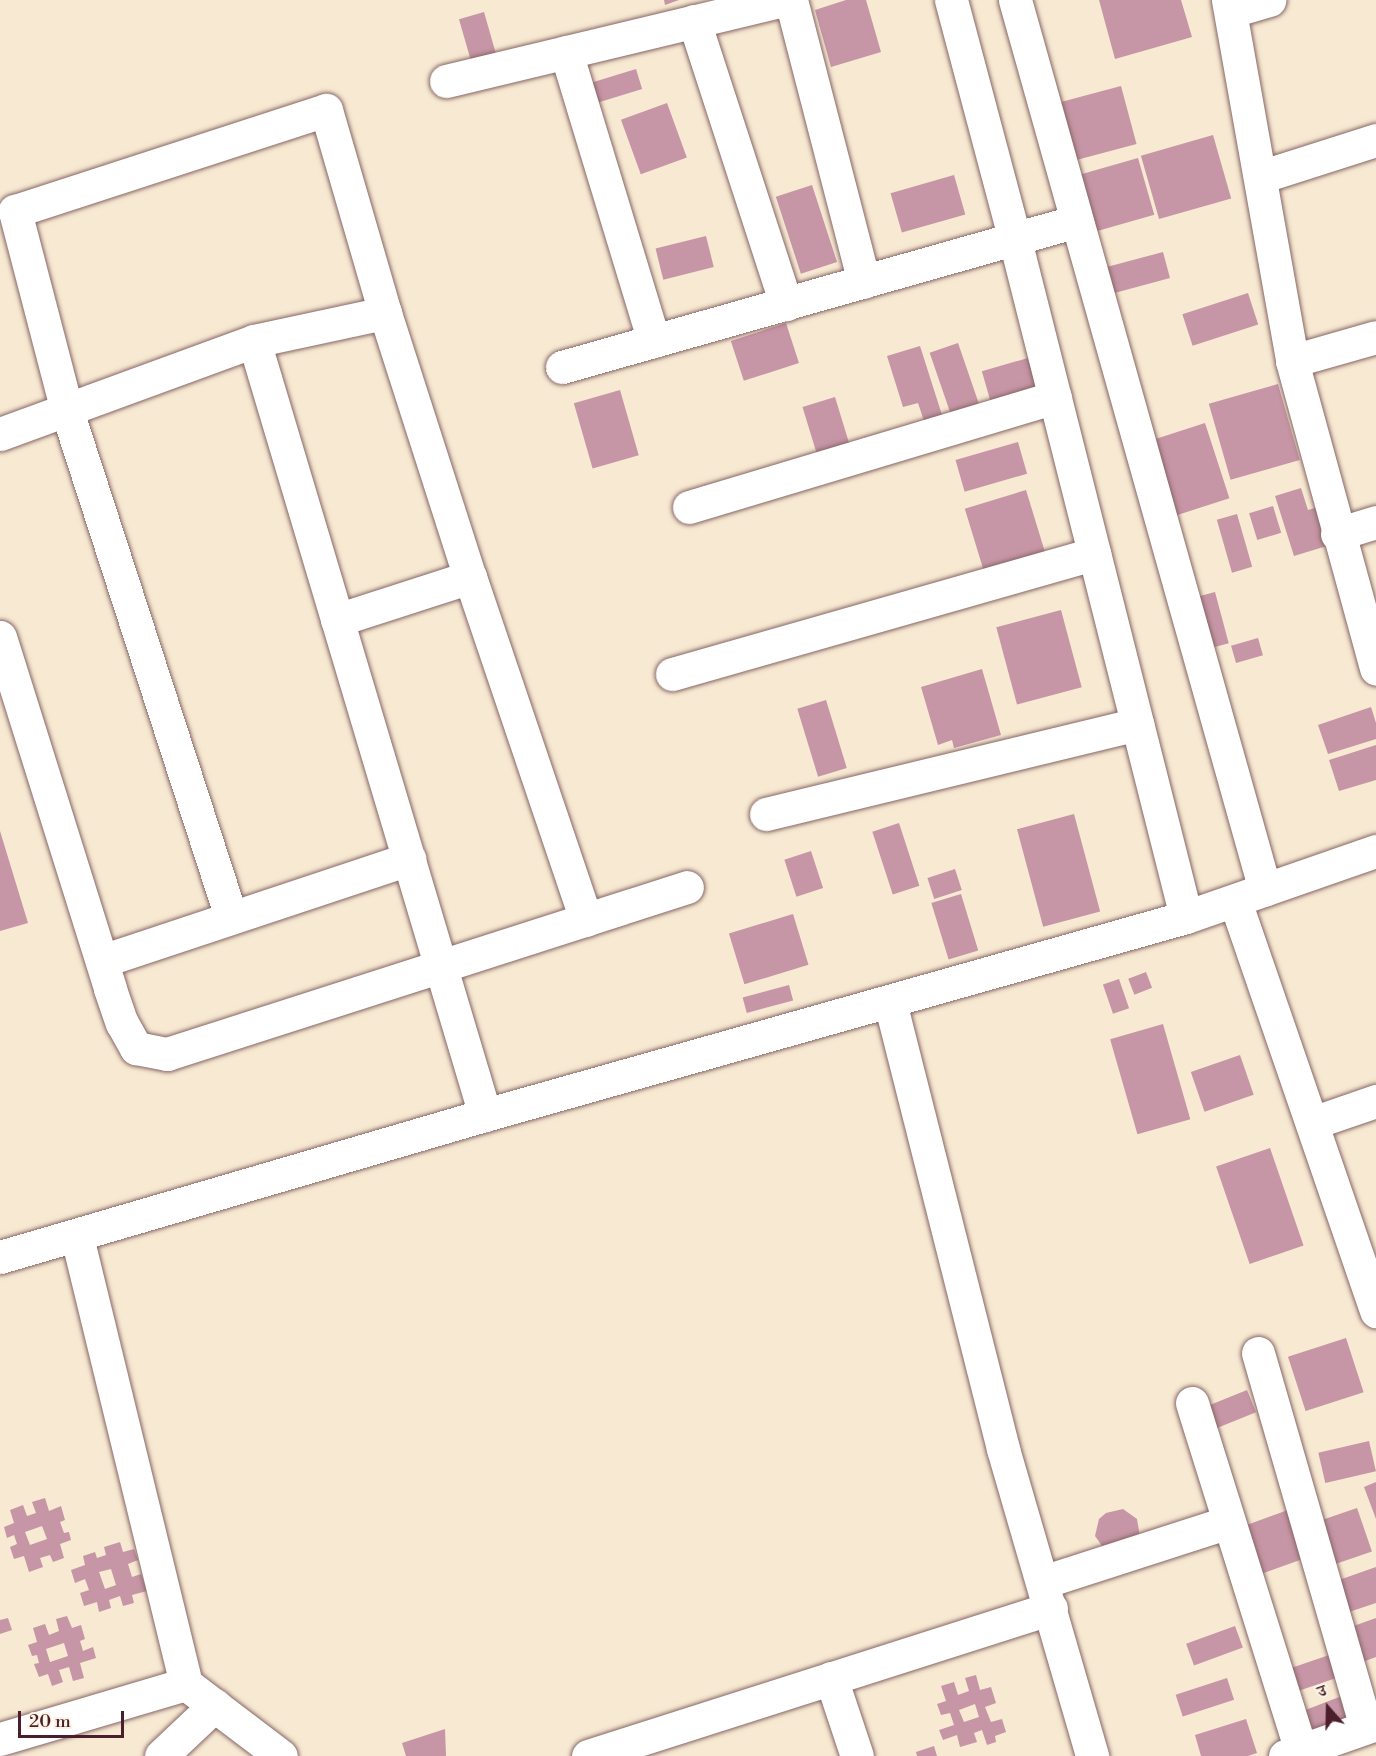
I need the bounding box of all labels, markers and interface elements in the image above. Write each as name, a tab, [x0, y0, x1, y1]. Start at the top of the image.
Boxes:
north arrow	[1298, 1678, 1358, 1738]
text: उ	[1315, 1680, 1329, 1702]
scale bar	[21, 1699, 128, 1737]
text: 20 m	[29, 1710, 71, 1733]

